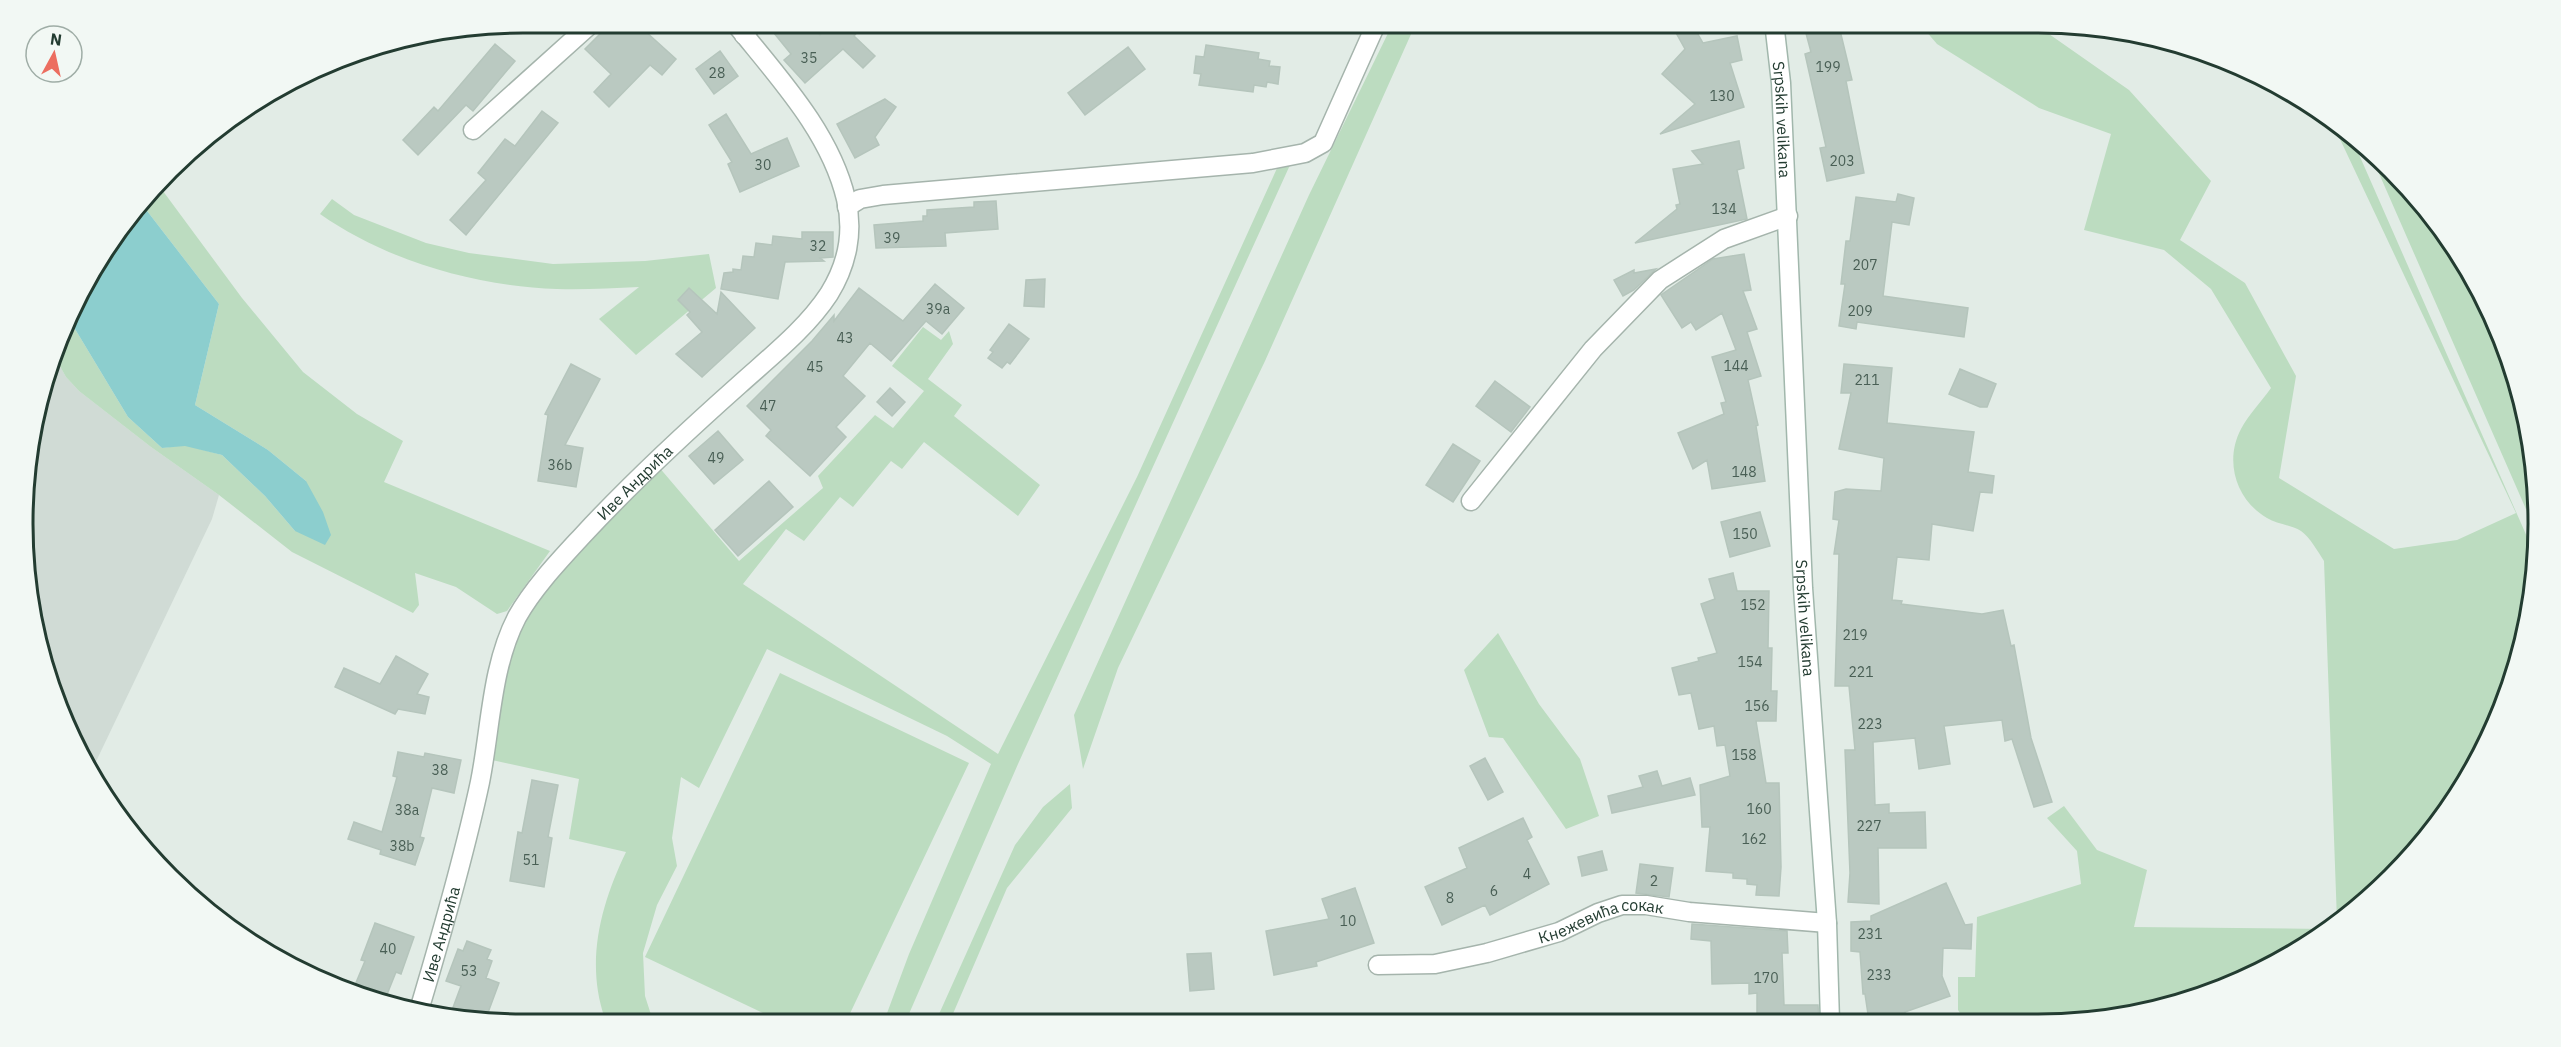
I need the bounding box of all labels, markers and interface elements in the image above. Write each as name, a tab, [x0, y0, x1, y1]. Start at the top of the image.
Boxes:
north arrow	[24, 24, 84, 84]
text: N	[49, 28, 63, 50]
house number: 35	[801, 49, 817, 67]
house number: 199	[1815, 58, 1841, 76]
street label: Srpskih velikana	[1769, 60, 1795, 179]
house number: 28	[709, 64, 725, 82]
house number: 130	[1709, 87, 1735, 105]
house number: 203	[1829, 152, 1855, 170]
house number: 30	[755, 156, 771, 174]
house number: 134	[1711, 200, 1737, 218]
house number: 39	[884, 229, 900, 247]
house number: 32	[810, 237, 826, 255]
house number: 207	[1852, 256, 1878, 274]
house number: 39a	[926, 300, 951, 318]
house number: 209	[1847, 302, 1873, 320]
house number: 43	[837, 329, 853, 347]
house number: 144	[1723, 357, 1749, 375]
house number: 45	[807, 358, 823, 376]
house number: 211	[1854, 371, 1880, 389]
house number: 47	[760, 397, 776, 415]
street label: Иве Андрића	[593, 440, 677, 524]
house number: 49	[708, 449, 724, 467]
house number: 36b	[548, 456, 572, 474]
house number: 148	[1731, 463, 1757, 481]
house number: 150	[1732, 525, 1758, 543]
street label: Srpskih velikana	[1792, 559, 1819, 678]
house number: 152	[1740, 596, 1766, 614]
house number: 219	[1842, 626, 1868, 644]
house number: 154	[1737, 653, 1763, 671]
house number: 221	[1848, 663, 1874, 681]
house number: 156	[1744, 697, 1770, 715]
house number: 223	[1857, 715, 1883, 733]
house number: 158	[1731, 746, 1757, 764]
house number: 38	[432, 761, 448, 779]
house number: 160	[1746, 800, 1772, 818]
house number: 38a	[395, 801, 420, 819]
house number: 227	[1856, 817, 1882, 835]
house number: 162	[1741, 830, 1767, 848]
house number: 38b	[390, 837, 414, 855]
house number: 51	[523, 851, 539, 869]
house number: 4	[1523, 865, 1531, 883]
house number: 2	[1650, 872, 1658, 890]
house number: 6	[1490, 882, 1498, 900]
street label: Иве Андрића	[418, 884, 464, 984]
house number: 8	[1446, 889, 1454, 907]
street label: Кнежевића сокак	[1536, 895, 1666, 948]
house number: 10	[1340, 912, 1356, 930]
house number: 231	[1857, 925, 1883, 943]
house number: 40	[380, 940, 396, 958]
house number: 53	[461, 962, 477, 980]
house number: 233	[1866, 966, 1892, 984]
house number: 170	[1753, 969, 1779, 987]

